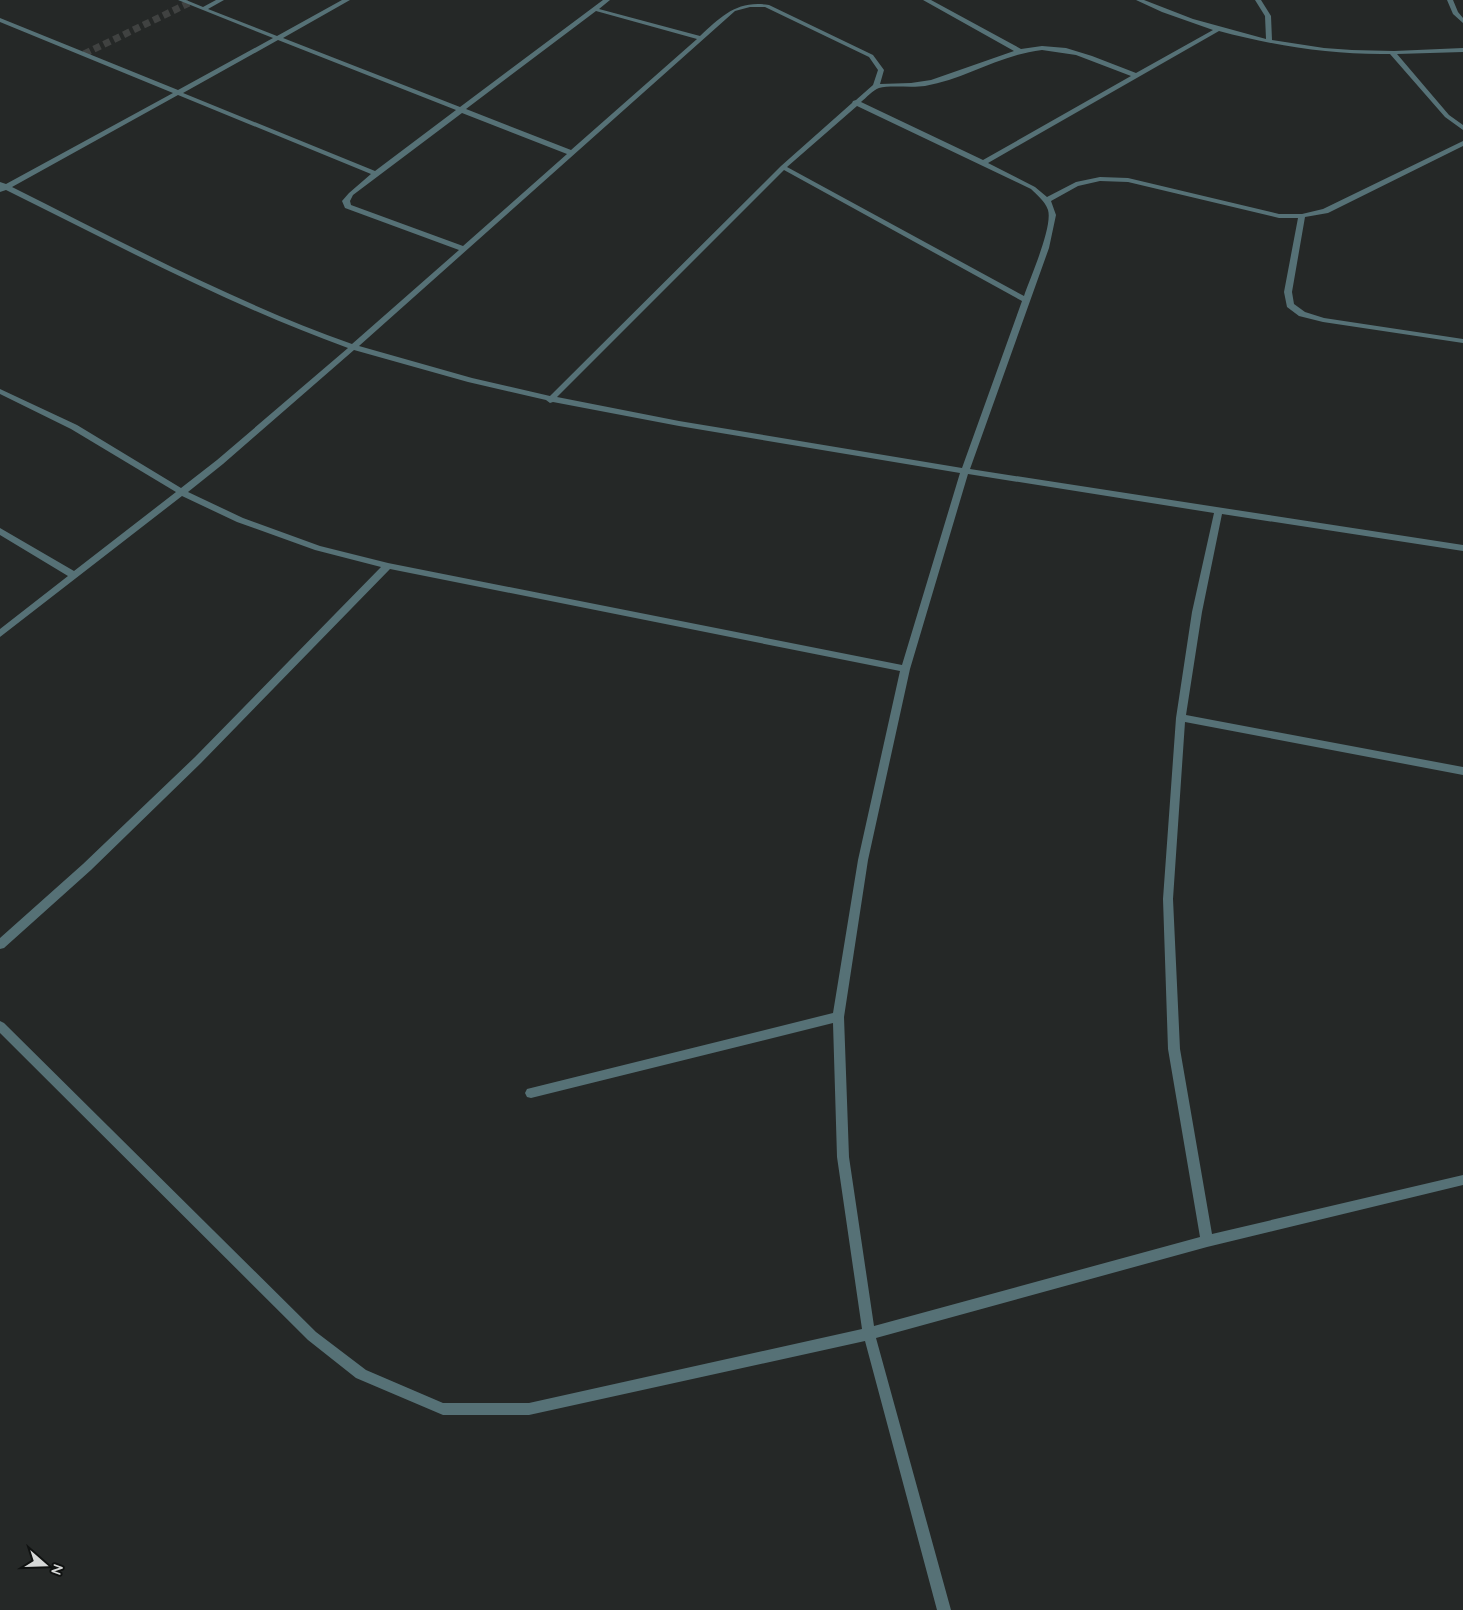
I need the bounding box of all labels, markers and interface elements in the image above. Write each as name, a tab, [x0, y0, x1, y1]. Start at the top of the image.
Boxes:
north arrow	[20, 1540, 70, 1590]
text: N	[47, 1562, 67, 1577]

